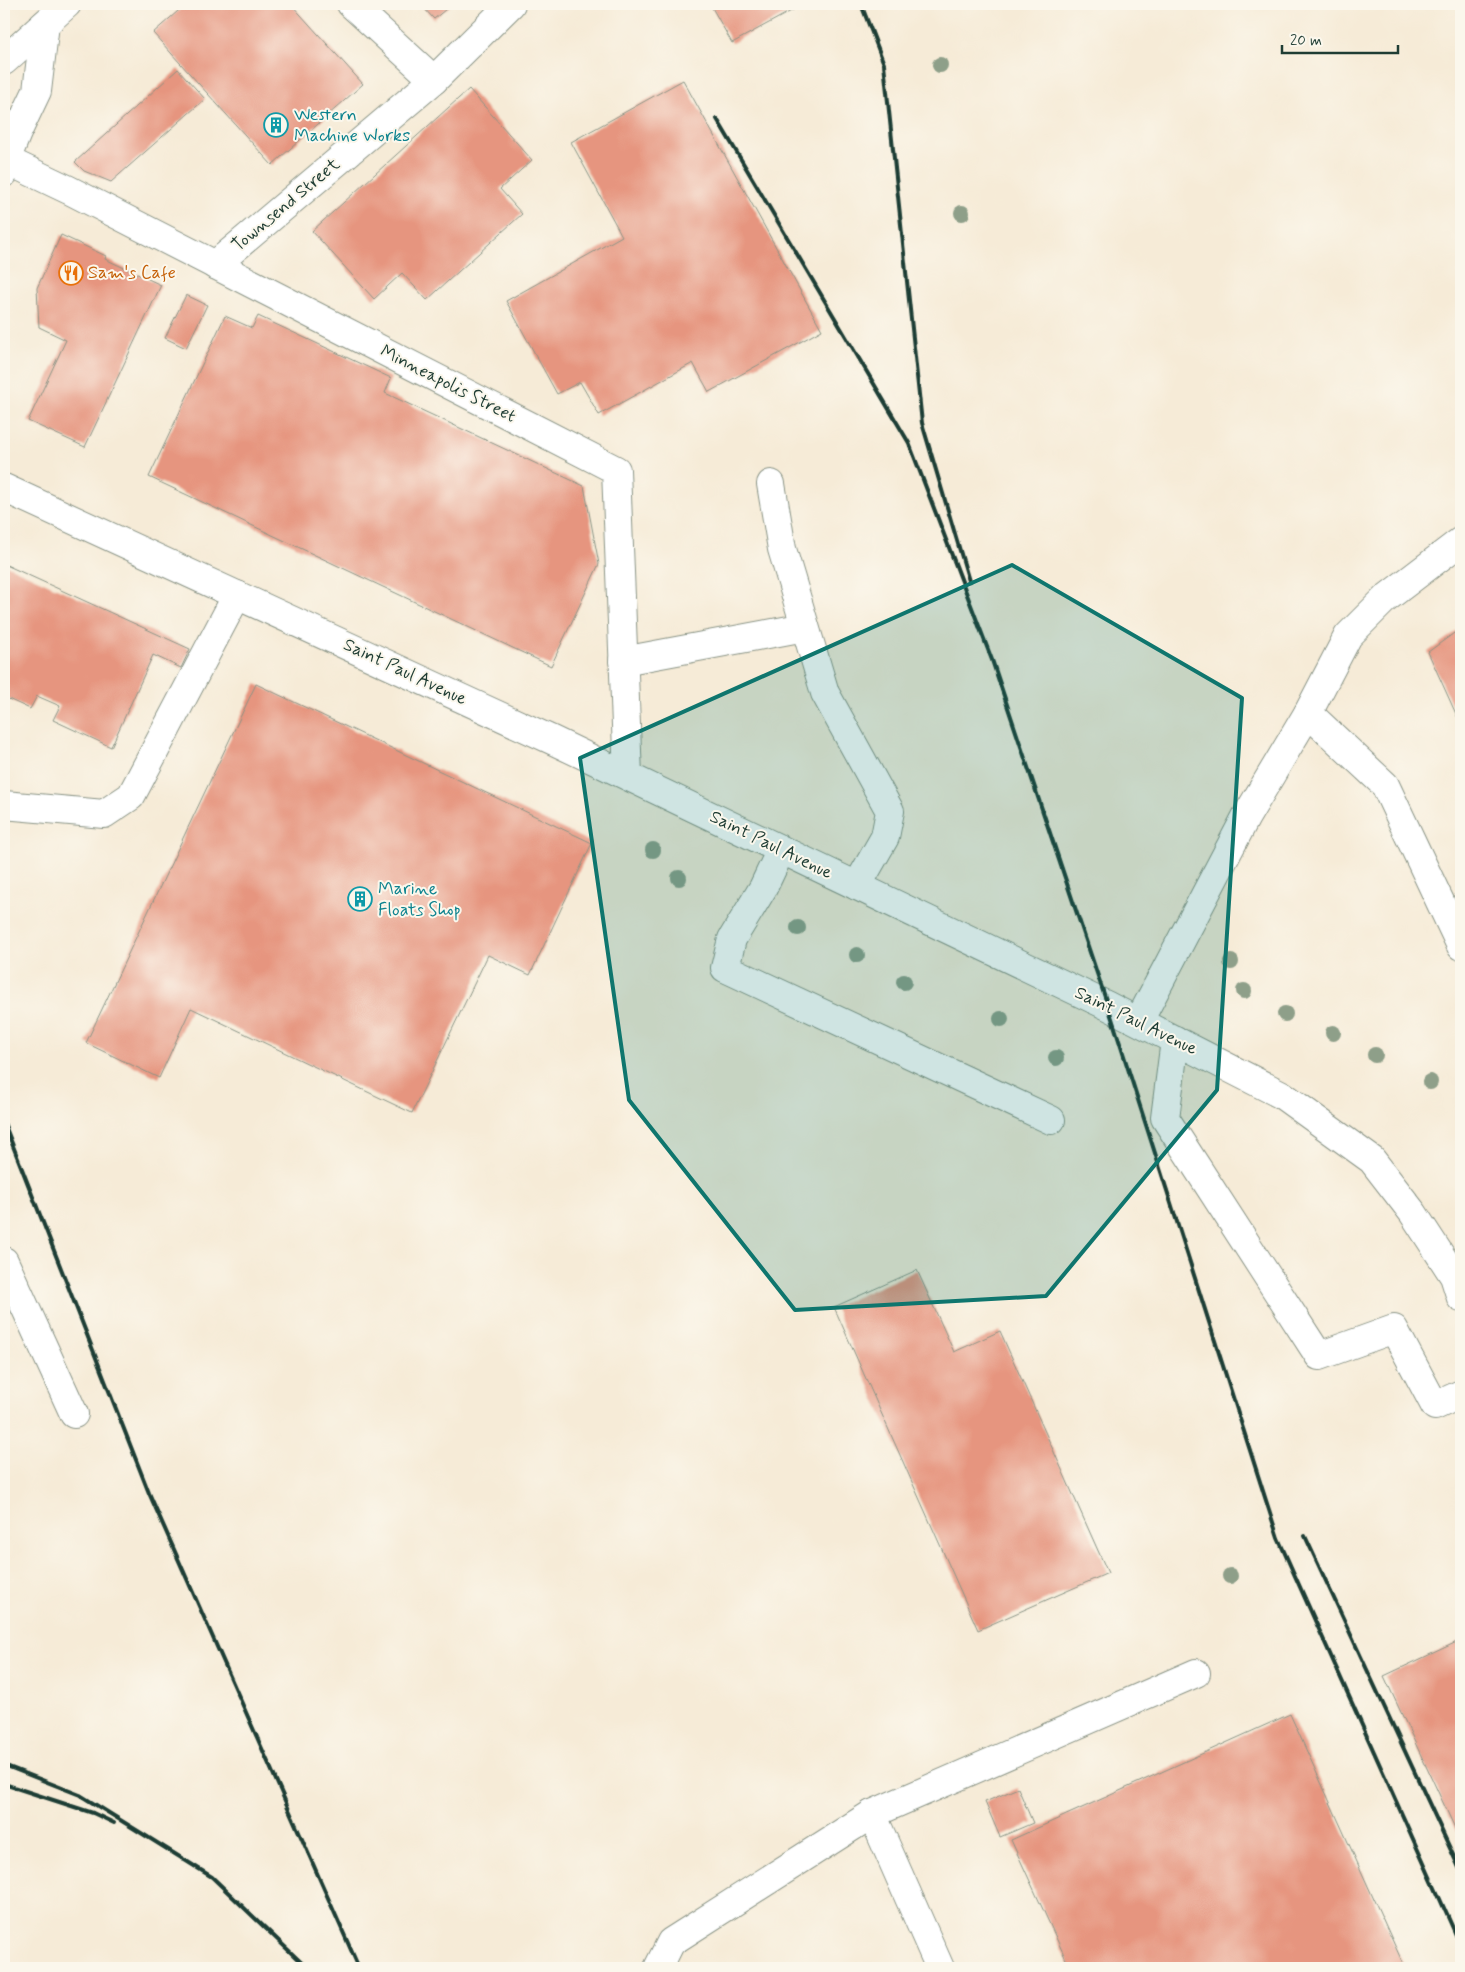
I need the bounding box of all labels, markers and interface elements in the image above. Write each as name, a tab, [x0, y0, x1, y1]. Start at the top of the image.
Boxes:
scale bar	[1282, 22, 1399, 54]
text: 20 m	[1290, 31, 1322, 51]
place label: Western Machine Works	[294, 103, 410, 148]
building icon: Western Machine Works	[263, 112, 289, 138]
street label: Townsend Street	[227, 152, 345, 257]
restaurant icon: Sam's Cafe	[58, 260, 84, 286]
place label: Sam's Cafe	[88, 261, 176, 285]
street label: Minneapolis Street	[376, 339, 520, 429]
street label: Saint Paul Avenue	[339, 633, 471, 711]
street label: Saint Paul Avenue	[706, 805, 836, 885]
place label: Marine Floats Shop	[378, 877, 461, 922]
building icon: Marine Floats Shop	[347, 886, 373, 912]
street label: Saint Paul Avenue	[1071, 981, 1201, 1061]

